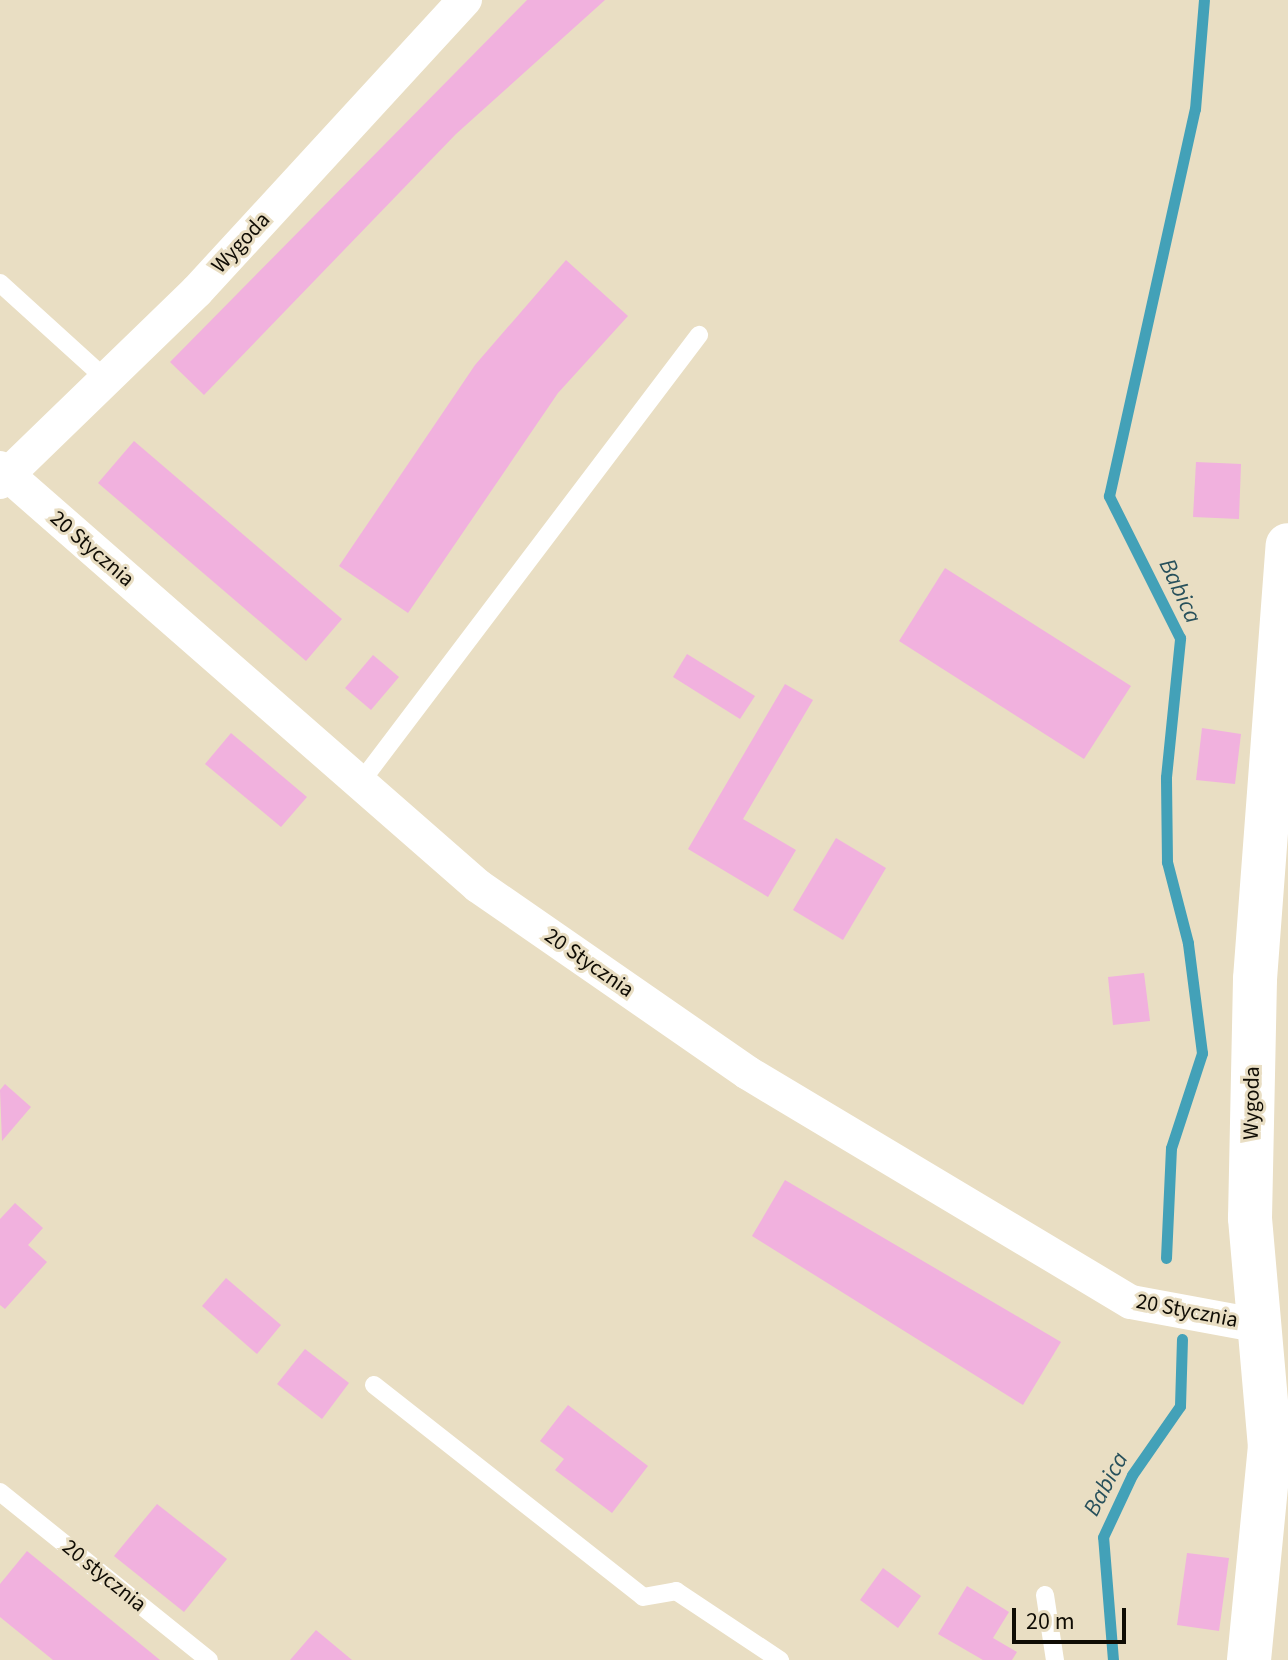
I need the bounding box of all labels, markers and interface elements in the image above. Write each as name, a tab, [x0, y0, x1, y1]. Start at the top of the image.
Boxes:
street label: Wygoda	[206, 207, 276, 279]
street label: 20 Stycznia	[44, 505, 140, 593]
water label: Babica	[1153, 554, 1207, 628]
street label: 20 Stycznia	[539, 923, 639, 1003]
street label: Wygoda	[1238, 1066, 1266, 1140]
street label: 20 Stycznia	[1134, 1288, 1240, 1334]
water label: Babica	[1077, 1447, 1135, 1521]
street label: 20 stycznia	[57, 1534, 151, 1618]
scale bar	[1016, 1592, 1130, 1642]
text: 20 m	[1026, 1604, 1075, 1639]

